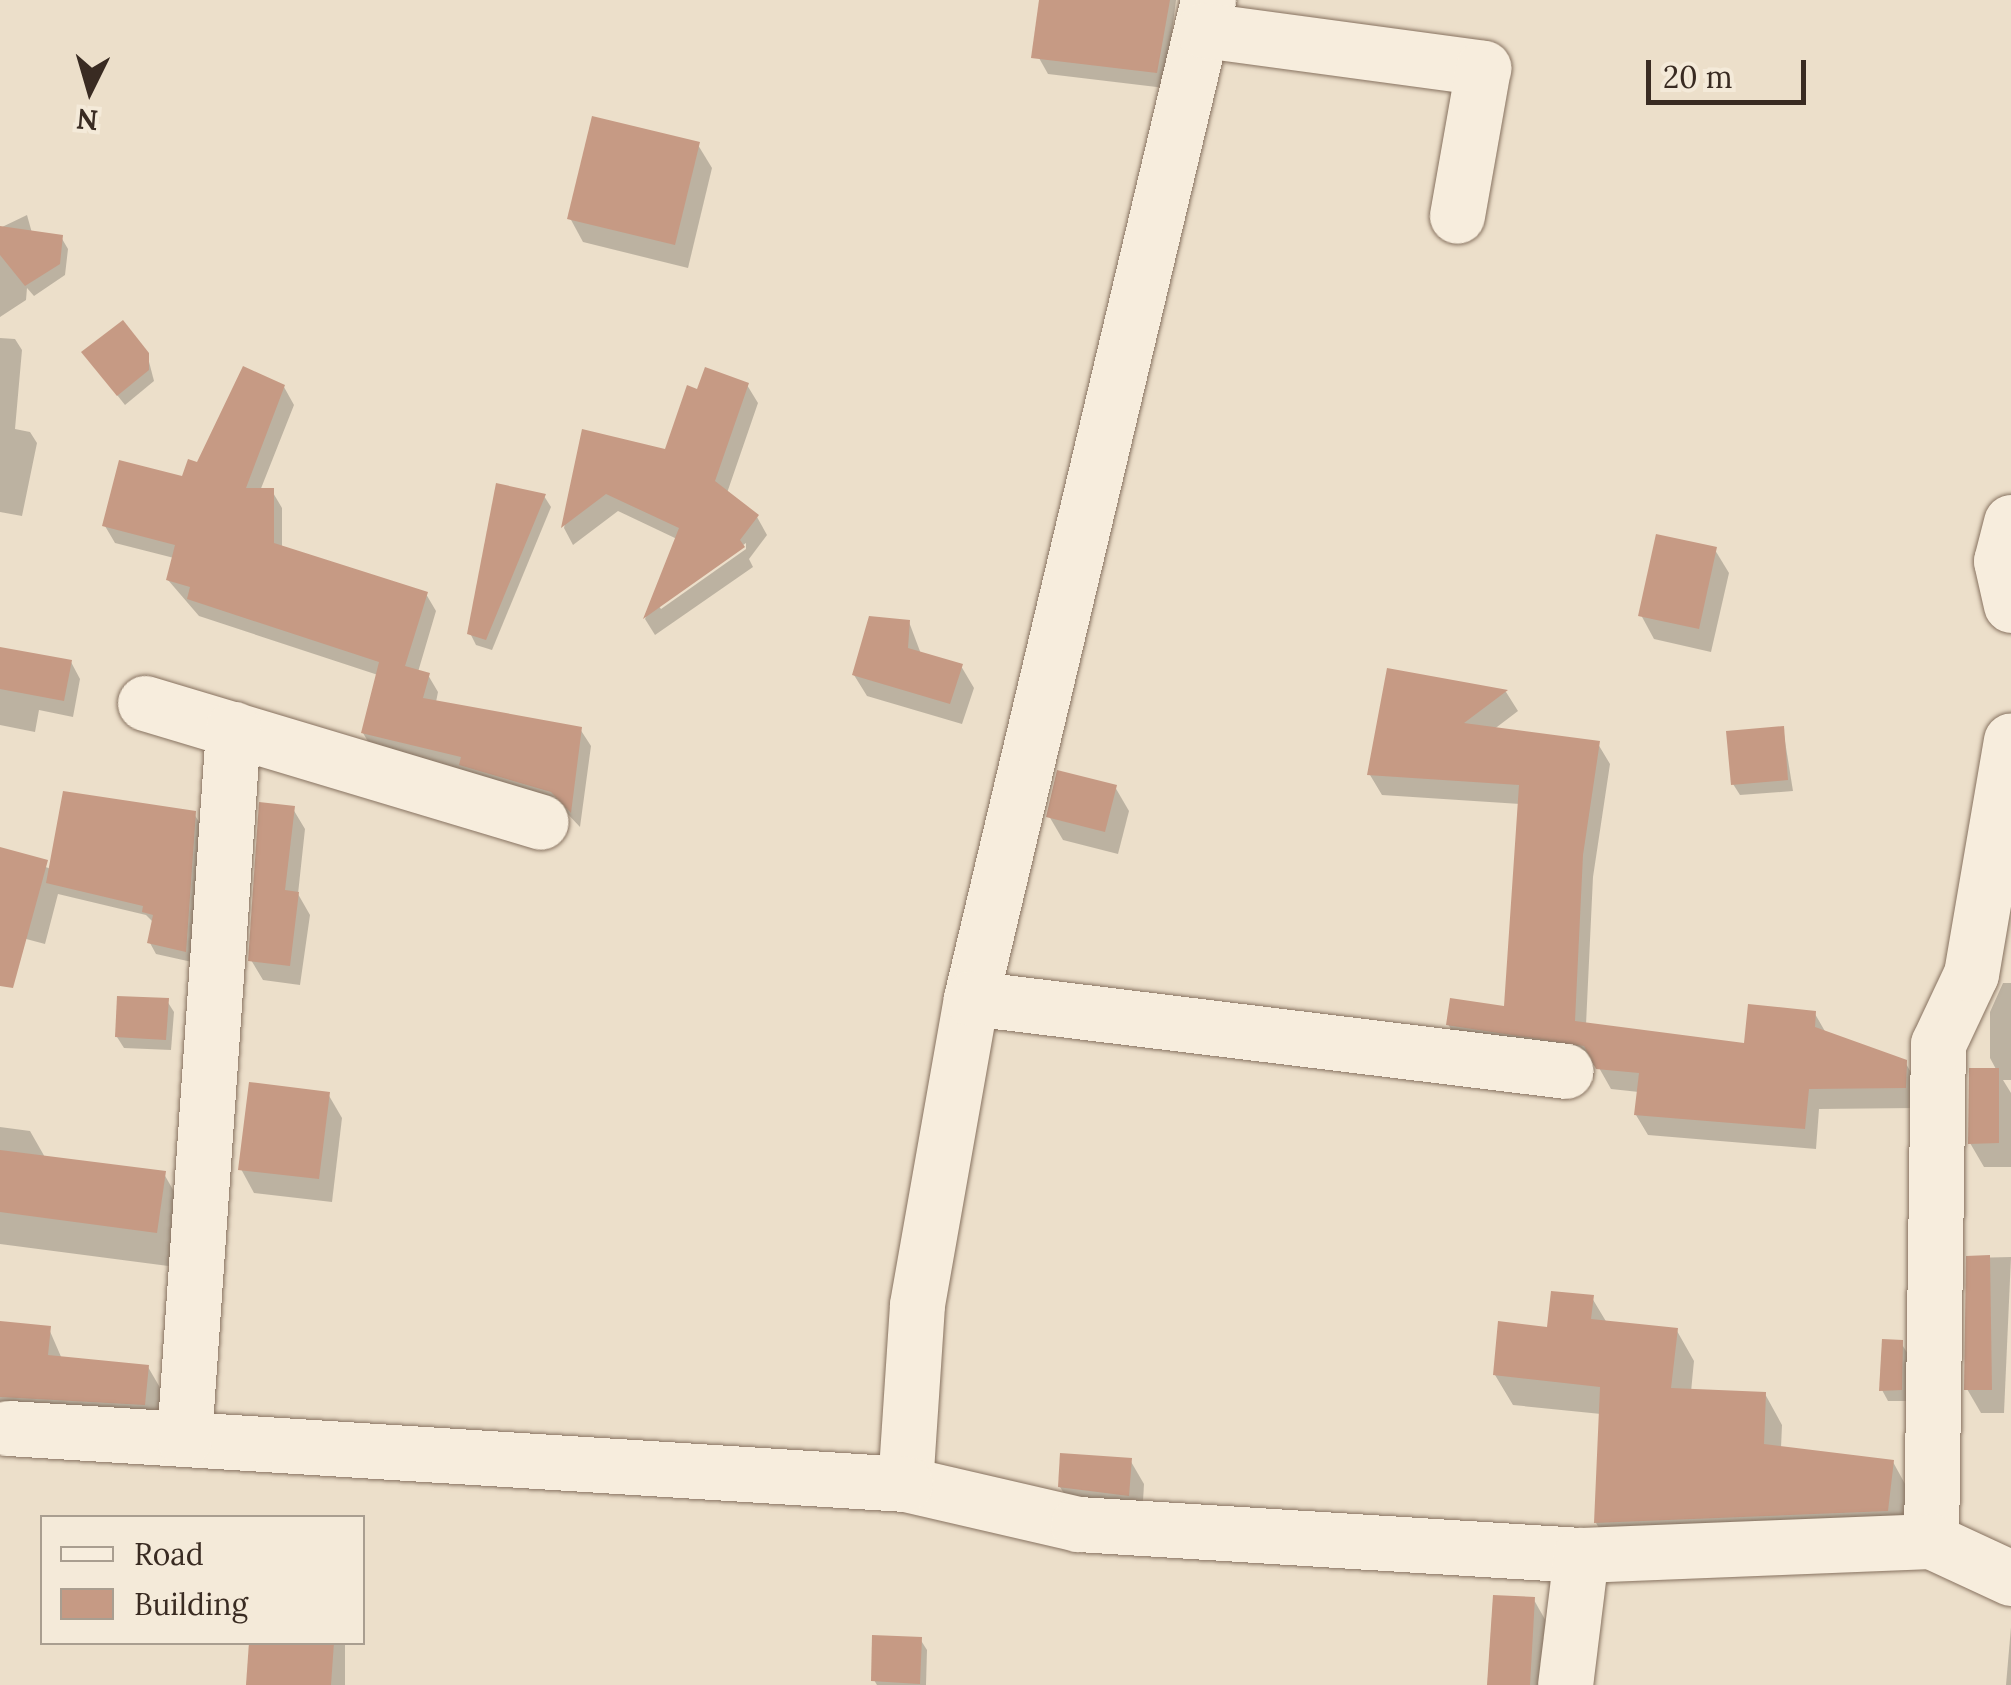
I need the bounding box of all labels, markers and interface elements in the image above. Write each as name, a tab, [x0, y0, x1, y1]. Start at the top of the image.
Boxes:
north arrow	[40, 40, 140, 140]
scale bar	[1651, 40, 1811, 102]
text: 20 m	[1663, 58, 1732, 96]
text: N	[75, 101, 100, 139]
legend	[40, 1515, 365, 1645]
text: Road	[134, 1535, 204, 1573]
text: Building	[134, 1585, 248, 1623]

